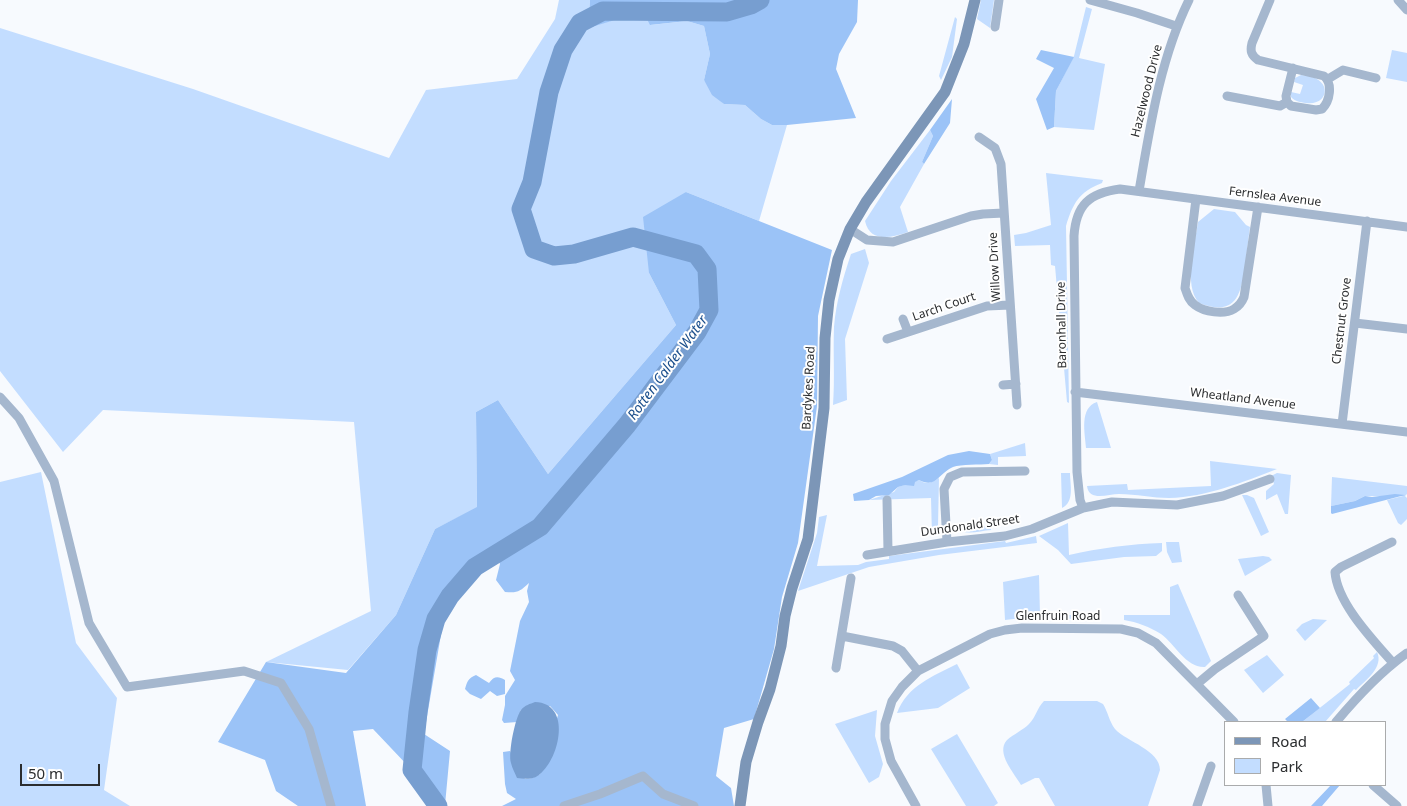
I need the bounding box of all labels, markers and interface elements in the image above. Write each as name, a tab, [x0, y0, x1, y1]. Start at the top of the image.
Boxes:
street label: Hazelwood Drive	[1128, 43, 1166, 139]
street label: Fernslea Avenue	[1228, 184, 1322, 210]
street label: Willow Drive	[986, 232, 1004, 302]
street label: Chestnut Grove	[1330, 277, 1354, 365]
street label: Baronhall Drive	[1054, 281, 1070, 369]
street label: Larch Court	[911, 290, 977, 324]
water label: Rotten Calder Water	[625, 313, 711, 423]
street label: Bardykes Road	[800, 346, 818, 430]
street label: Wheatland Avenue	[1189, 385, 1297, 413]
street label: Dundonald Street	[920, 512, 1020, 540]
street label: Glenfruin Road	[1016, 610, 1100, 624]
legend	[1224, 721, 1387, 786]
text: Road	[1271, 731, 1307, 751]
scale bar	[22, 754, 102, 786]
text: Park	[1271, 756, 1303, 776]
text: 50 m	[28, 763, 63, 783]

